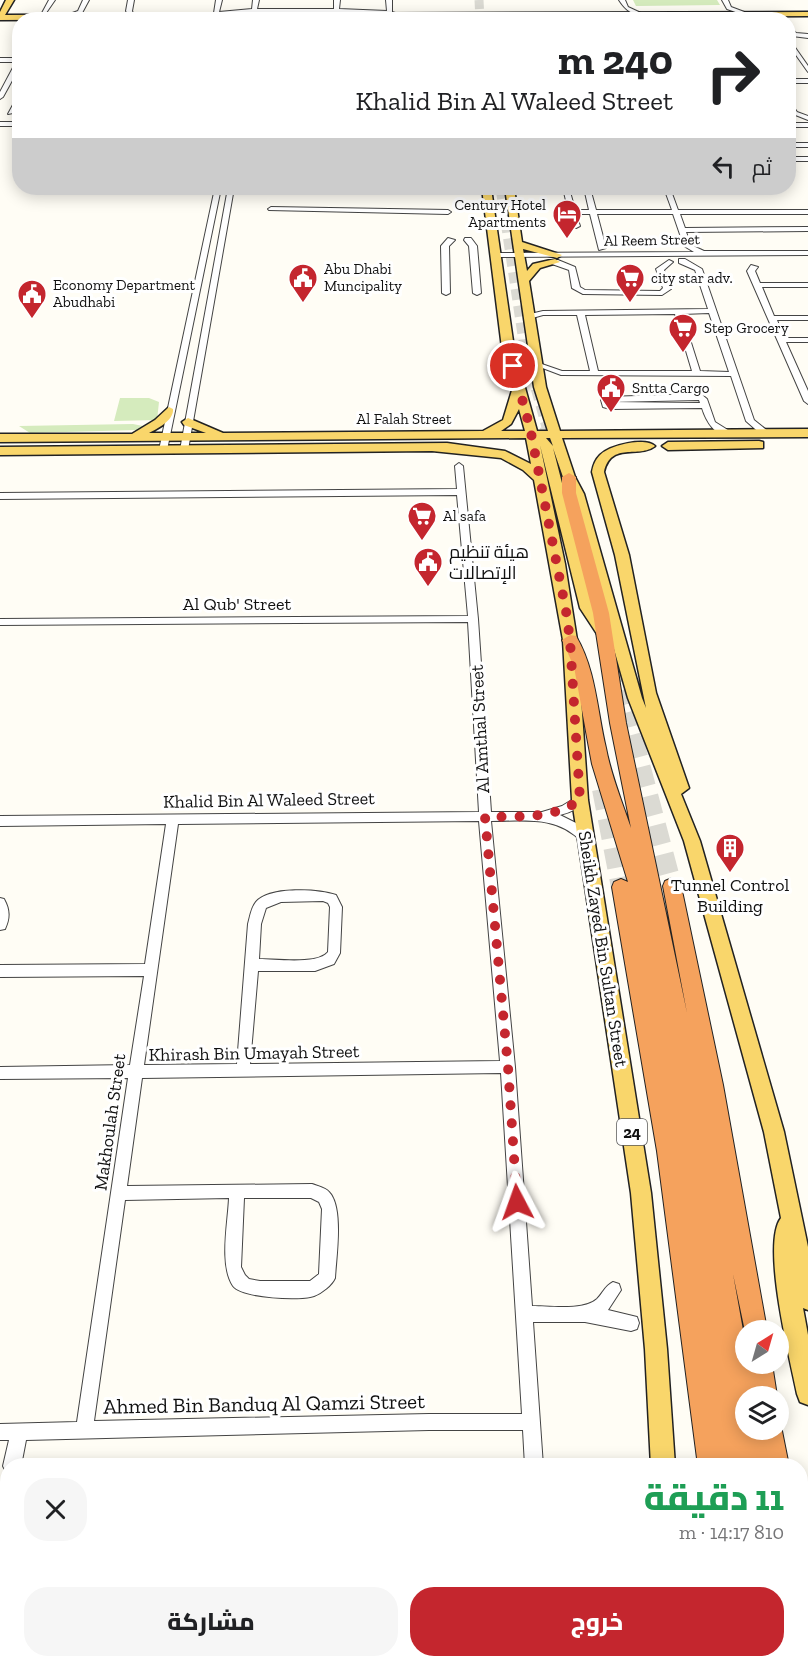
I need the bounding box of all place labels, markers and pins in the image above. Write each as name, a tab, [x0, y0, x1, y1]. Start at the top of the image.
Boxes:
place label: Century Hotel Apartments	[454, 196, 546, 231]
hotel icon: Century Hotel Apartments	[551, 198, 583, 240]
place label: Abu Dhabi Muncipality	[324, 260, 402, 295]
public building icon: Abu Dhabi Muncipality	[287, 262, 319, 304]
supermarket icon: city star adv.	[614, 262, 646, 304]
place label: city star adv.	[651, 269, 733, 287]
place label: Economy Department Abudhabi	[53, 276, 196, 311]
public building icon: Economy Department Abudhabi	[16, 278, 48, 320]
supermarket icon: Step Grocery	[667, 312, 699, 354]
place label: Step Grocery	[704, 319, 789, 337]
pin	[487, 340, 538, 391]
public building icon: Sntta Cargo	[595, 372, 627, 414]
place label: Sntta Cargo	[632, 379, 710, 397]
supermarket icon: Al safa	[406, 500, 438, 542]
place label: Al safa	[443, 507, 486, 525]
place label: هيئة تنظيم الإتصالات	[449, 541, 529, 584]
public building icon: هيئة تنظيم الإتصالات	[412, 546, 444, 588]
building icon: Tunnel Control Building	[714, 832, 746, 874]
place label: Tunnel Control Building	[671, 874, 790, 917]

